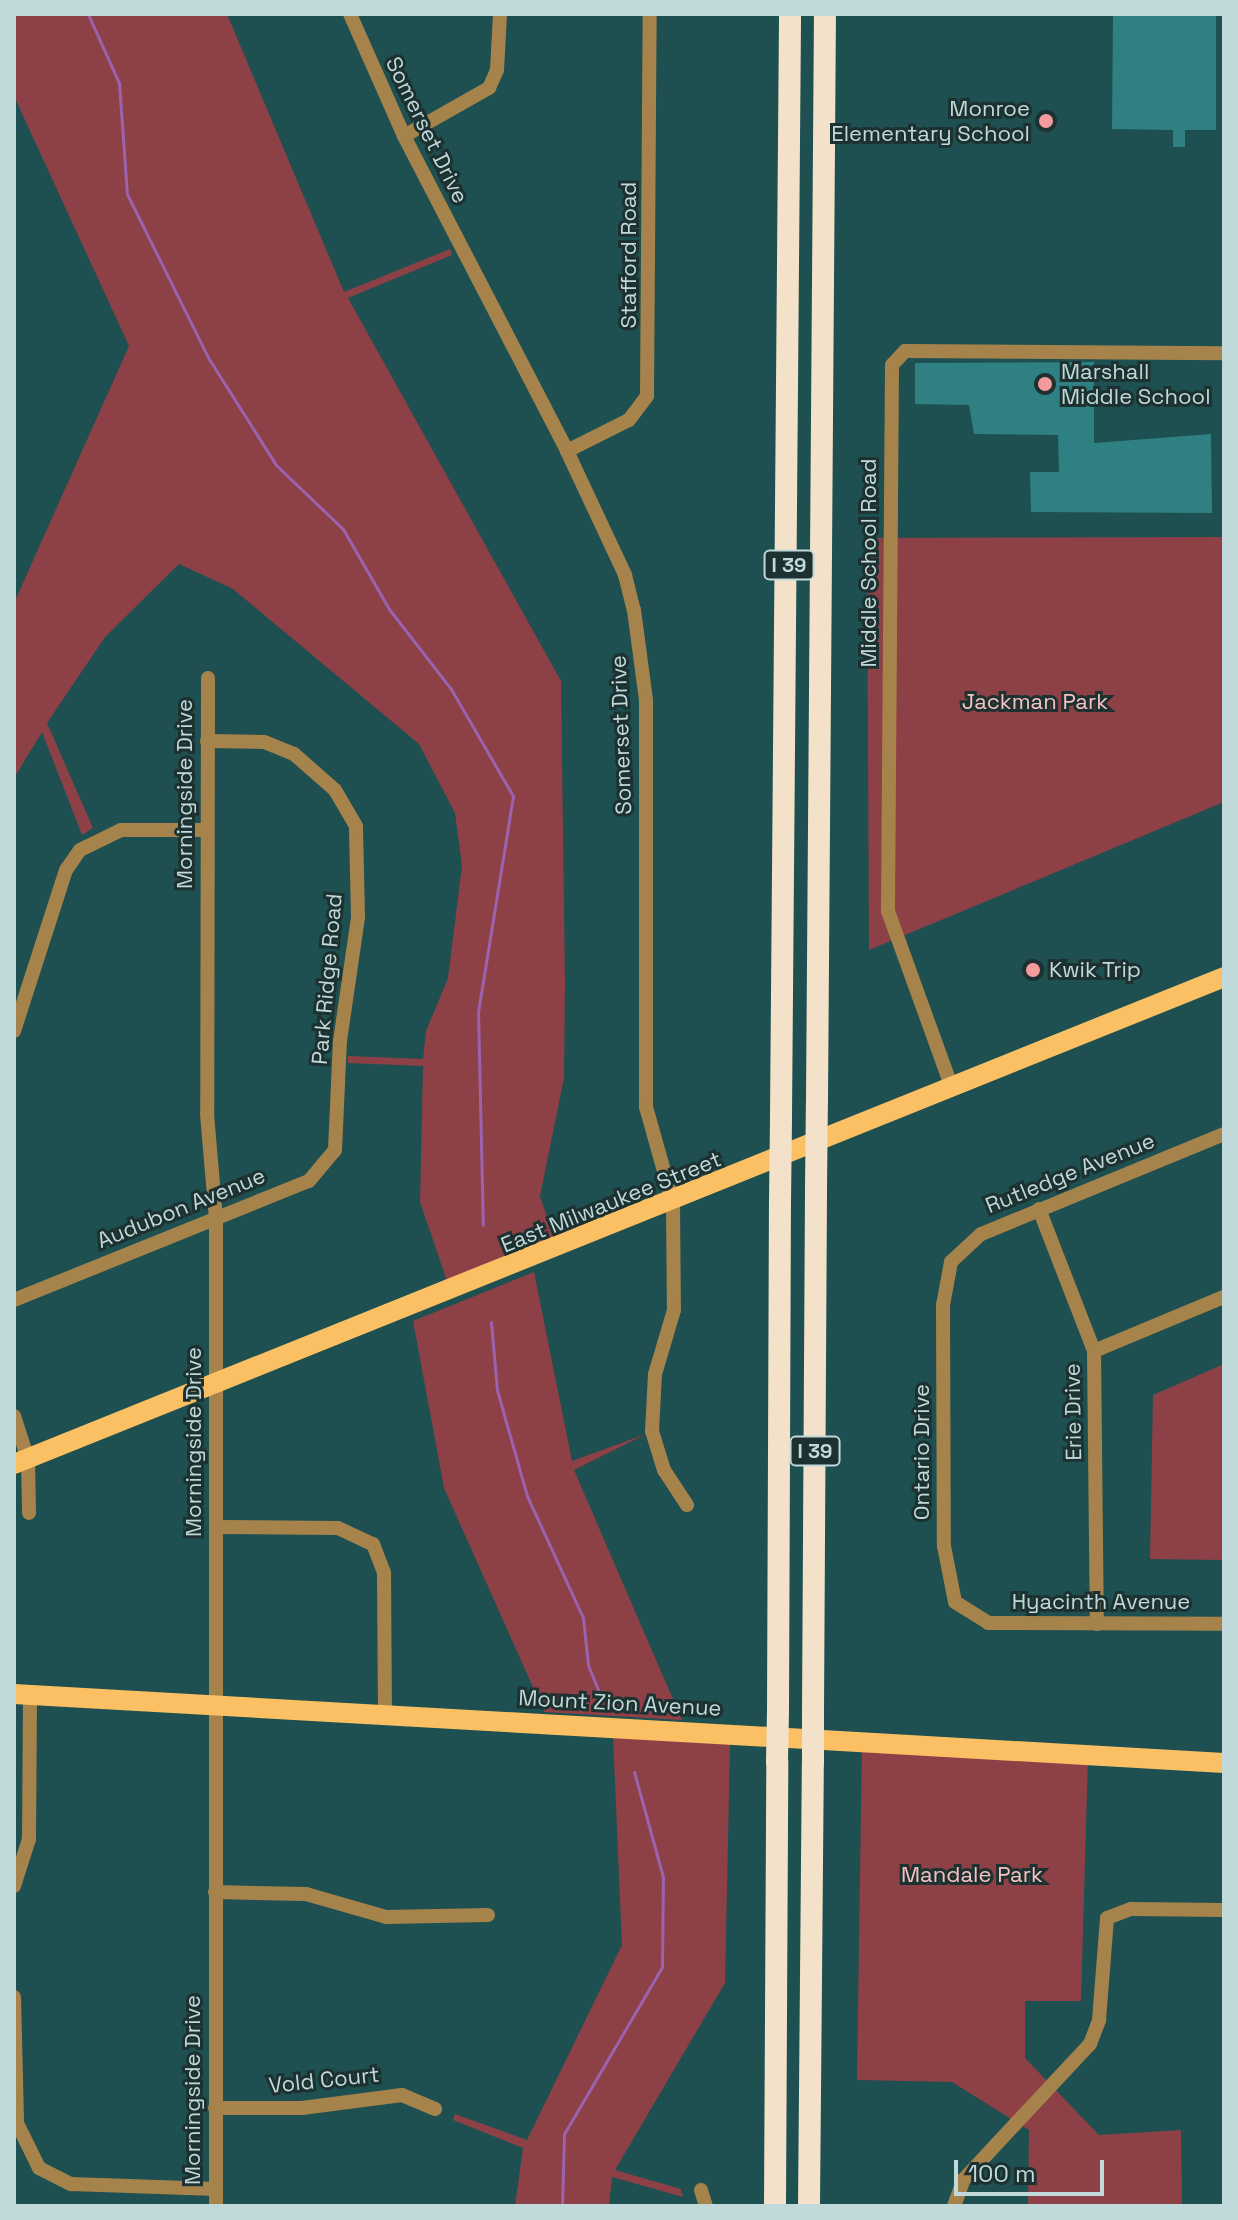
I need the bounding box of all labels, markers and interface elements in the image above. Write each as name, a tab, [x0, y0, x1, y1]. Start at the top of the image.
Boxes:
street label: Somerset Drive	[380, 52, 474, 208]
place label: Monroe Elementary School	[831, 95, 1030, 146]
marker: Monroe Elementary School	[1037, 112, 1055, 130]
street label: Stafford Road	[616, 181, 642, 329]
place label: Marshall Middle School	[1061, 358, 1211, 410]
marker: Marshall Middle School	[1036, 375, 1054, 393]
street label: Middle School Road	[856, 458, 882, 668]
road number: I 39	[763, 549, 815, 581]
street label: Somerset Drive	[605, 655, 637, 815]
park label: Jackman Park	[962, 689, 1108, 715]
street label: Morningside Drive	[172, 699, 198, 889]
street label: Park Ridge Road	[306, 892, 348, 1066]
place label: Kwik Trip	[1049, 957, 1142, 983]
marker: Kwik Trip	[1024, 961, 1042, 979]
street label: Rutledge Avenue	[981, 1127, 1159, 1219]
street label: East Milwaukee Street	[497, 1146, 725, 1258]
street label: Audubon Avenue	[93, 1162, 269, 1254]
street label: Morningside Drive	[181, 1347, 207, 1537]
street label: Erie Drive	[1059, 1363, 1087, 1461]
street label: Ontario Drive	[909, 1384, 935, 1520]
road number: I 39	[789, 1435, 841, 1467]
street label: Hyacinth Avenue	[1012, 1589, 1190, 1615]
street label: Mount Zion Avenue	[518, 1684, 722, 1722]
park label: Mandale Park	[901, 1862, 1043, 1888]
street label: Morningside Drive	[180, 1995, 206, 2185]
street label: Vold Court	[267, 2061, 381, 2099]
scale bar	[958, 2144, 1108, 2194]
text: 100 m	[968, 2158, 1036, 2189]

